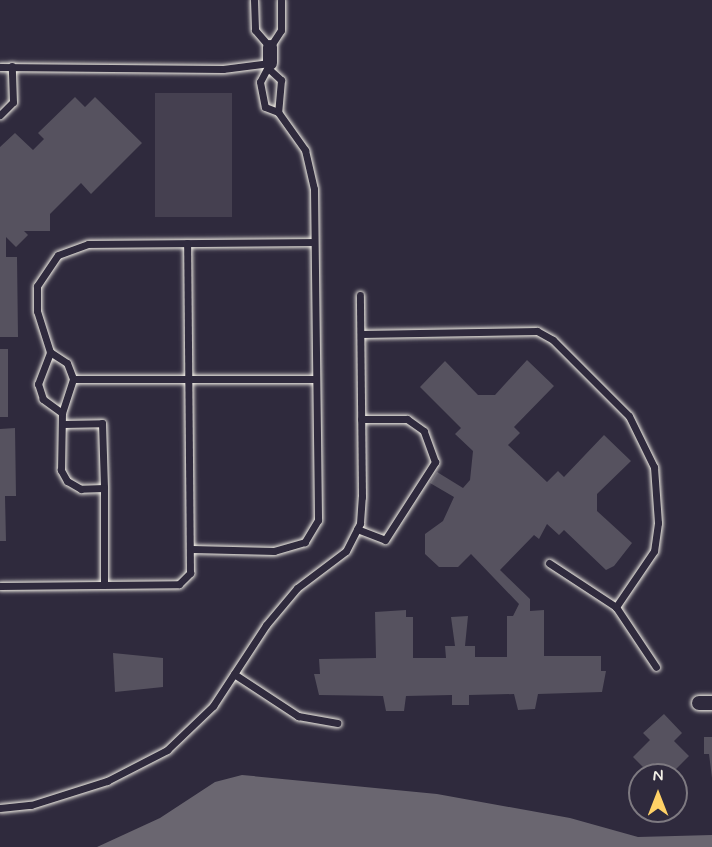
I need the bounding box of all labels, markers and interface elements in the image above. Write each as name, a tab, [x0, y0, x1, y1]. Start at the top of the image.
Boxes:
north arrow	[628, 763, 688, 823]
text: N	[653, 766, 663, 787]

